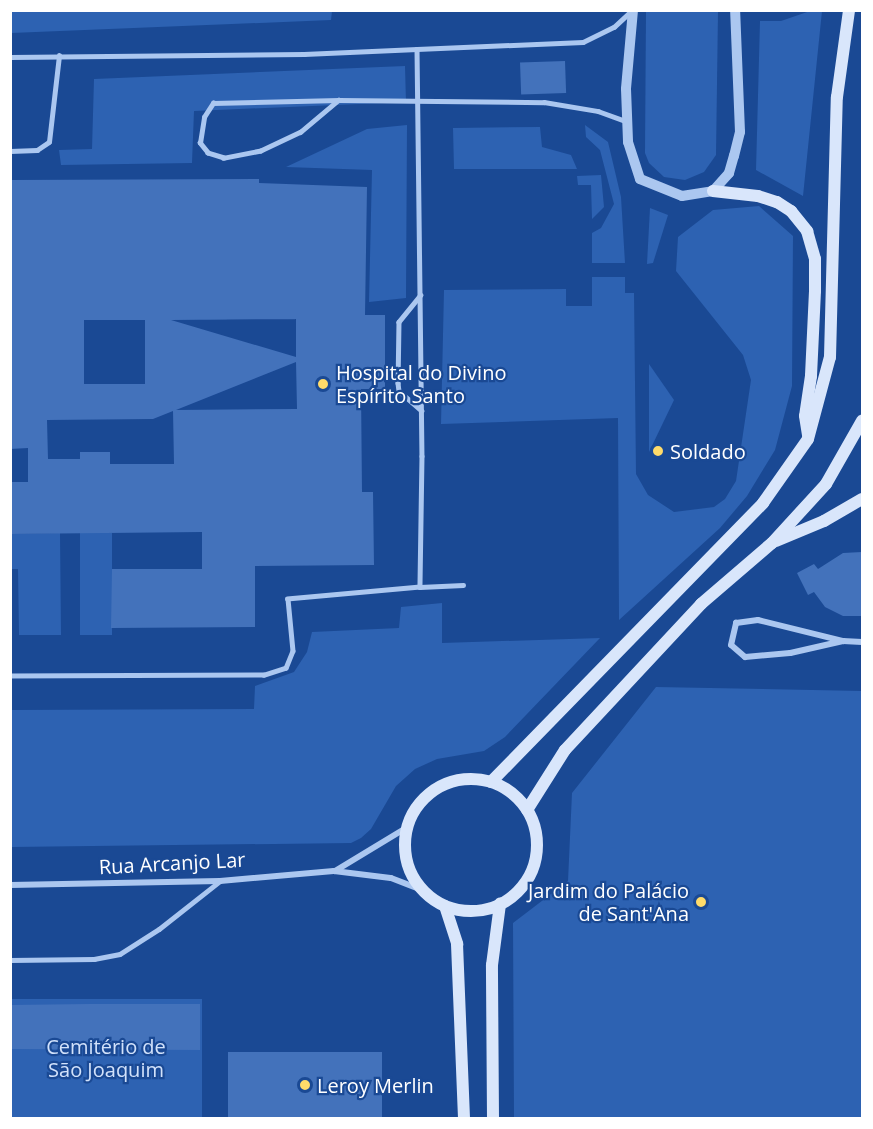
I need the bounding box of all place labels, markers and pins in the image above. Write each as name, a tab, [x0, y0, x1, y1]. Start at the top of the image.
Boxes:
place label: Hospital do Divino Espírito Santo	[336, 360, 506, 407]
marker: Hospital do Divino Espírito Santo	[314, 375, 332, 393]
place label: Soldado	[670, 439, 746, 463]
marker: Soldado	[651, 444, 665, 458]
place label: Jardim do Palácio de Sant'Ana	[528, 879, 689, 926]
marker: Jardim do Palácio de Sant'Ana	[694, 895, 708, 909]
place label: Leroy Merlin	[317, 1073, 434, 1097]
marker: Leroy Merlin	[298, 1078, 312, 1092]

